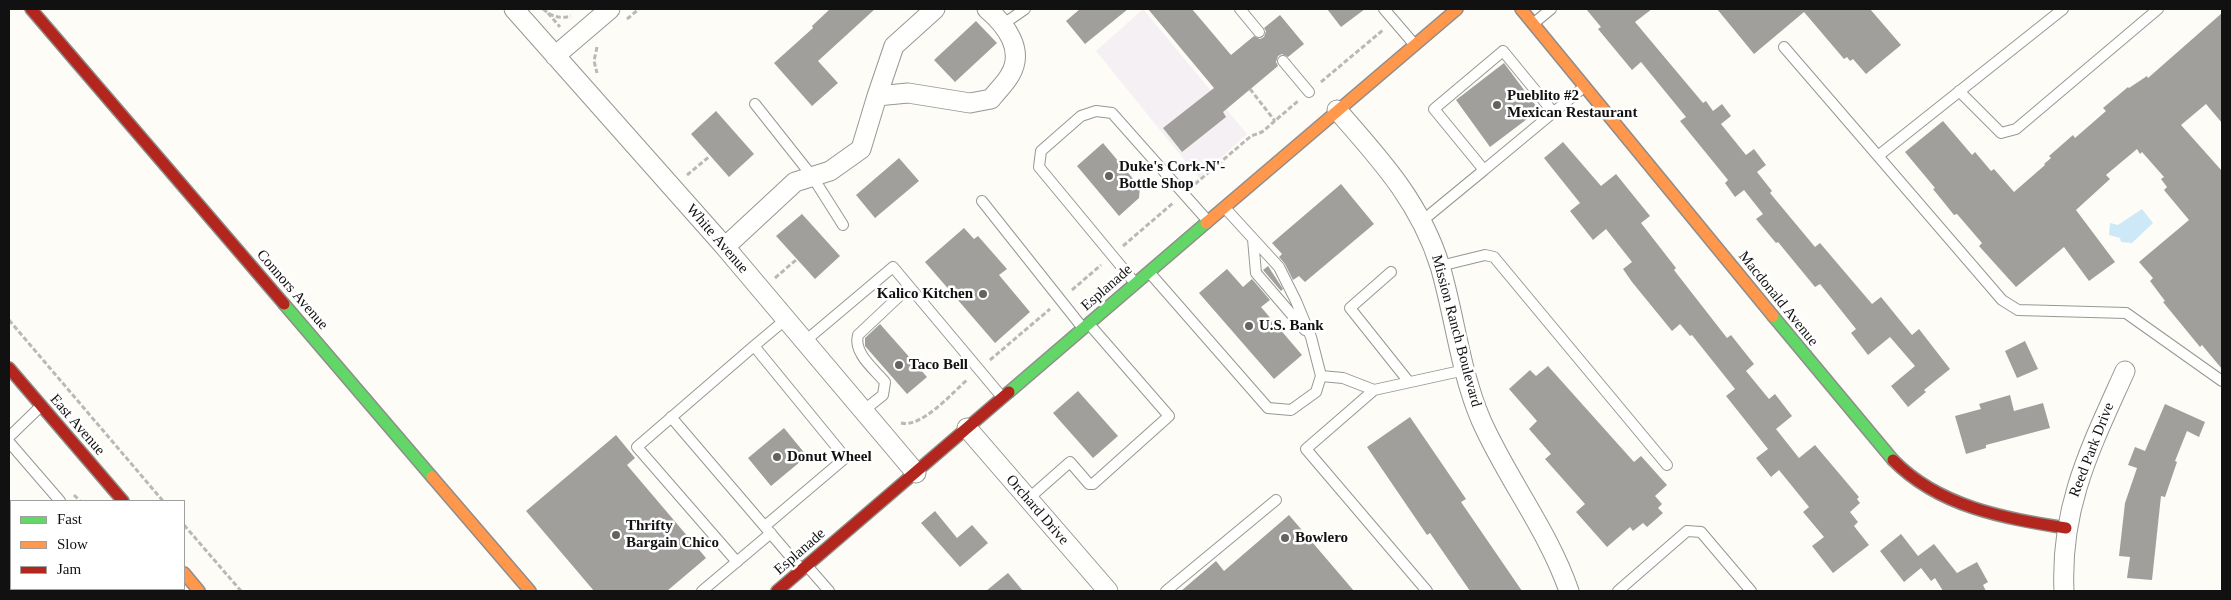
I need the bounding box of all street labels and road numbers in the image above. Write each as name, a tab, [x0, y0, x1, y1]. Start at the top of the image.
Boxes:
street label: White Avenue	[682, 201, 752, 277]
street label: Connors Avenue	[252, 246, 332, 334]
street label: Macdonald Avenue	[1734, 248, 1822, 350]
street label: Mission Ranch Boulevard	[1427, 253, 1485, 409]
street label: Esplanade	[1078, 261, 1136, 315]
street label: East Avenue	[46, 391, 108, 459]
street label: Reed Park Drive	[2066, 400, 2118, 500]
street label: Orchard Drive	[1002, 471, 1072, 549]
street label: Esplanade	[771, 525, 829, 579]

